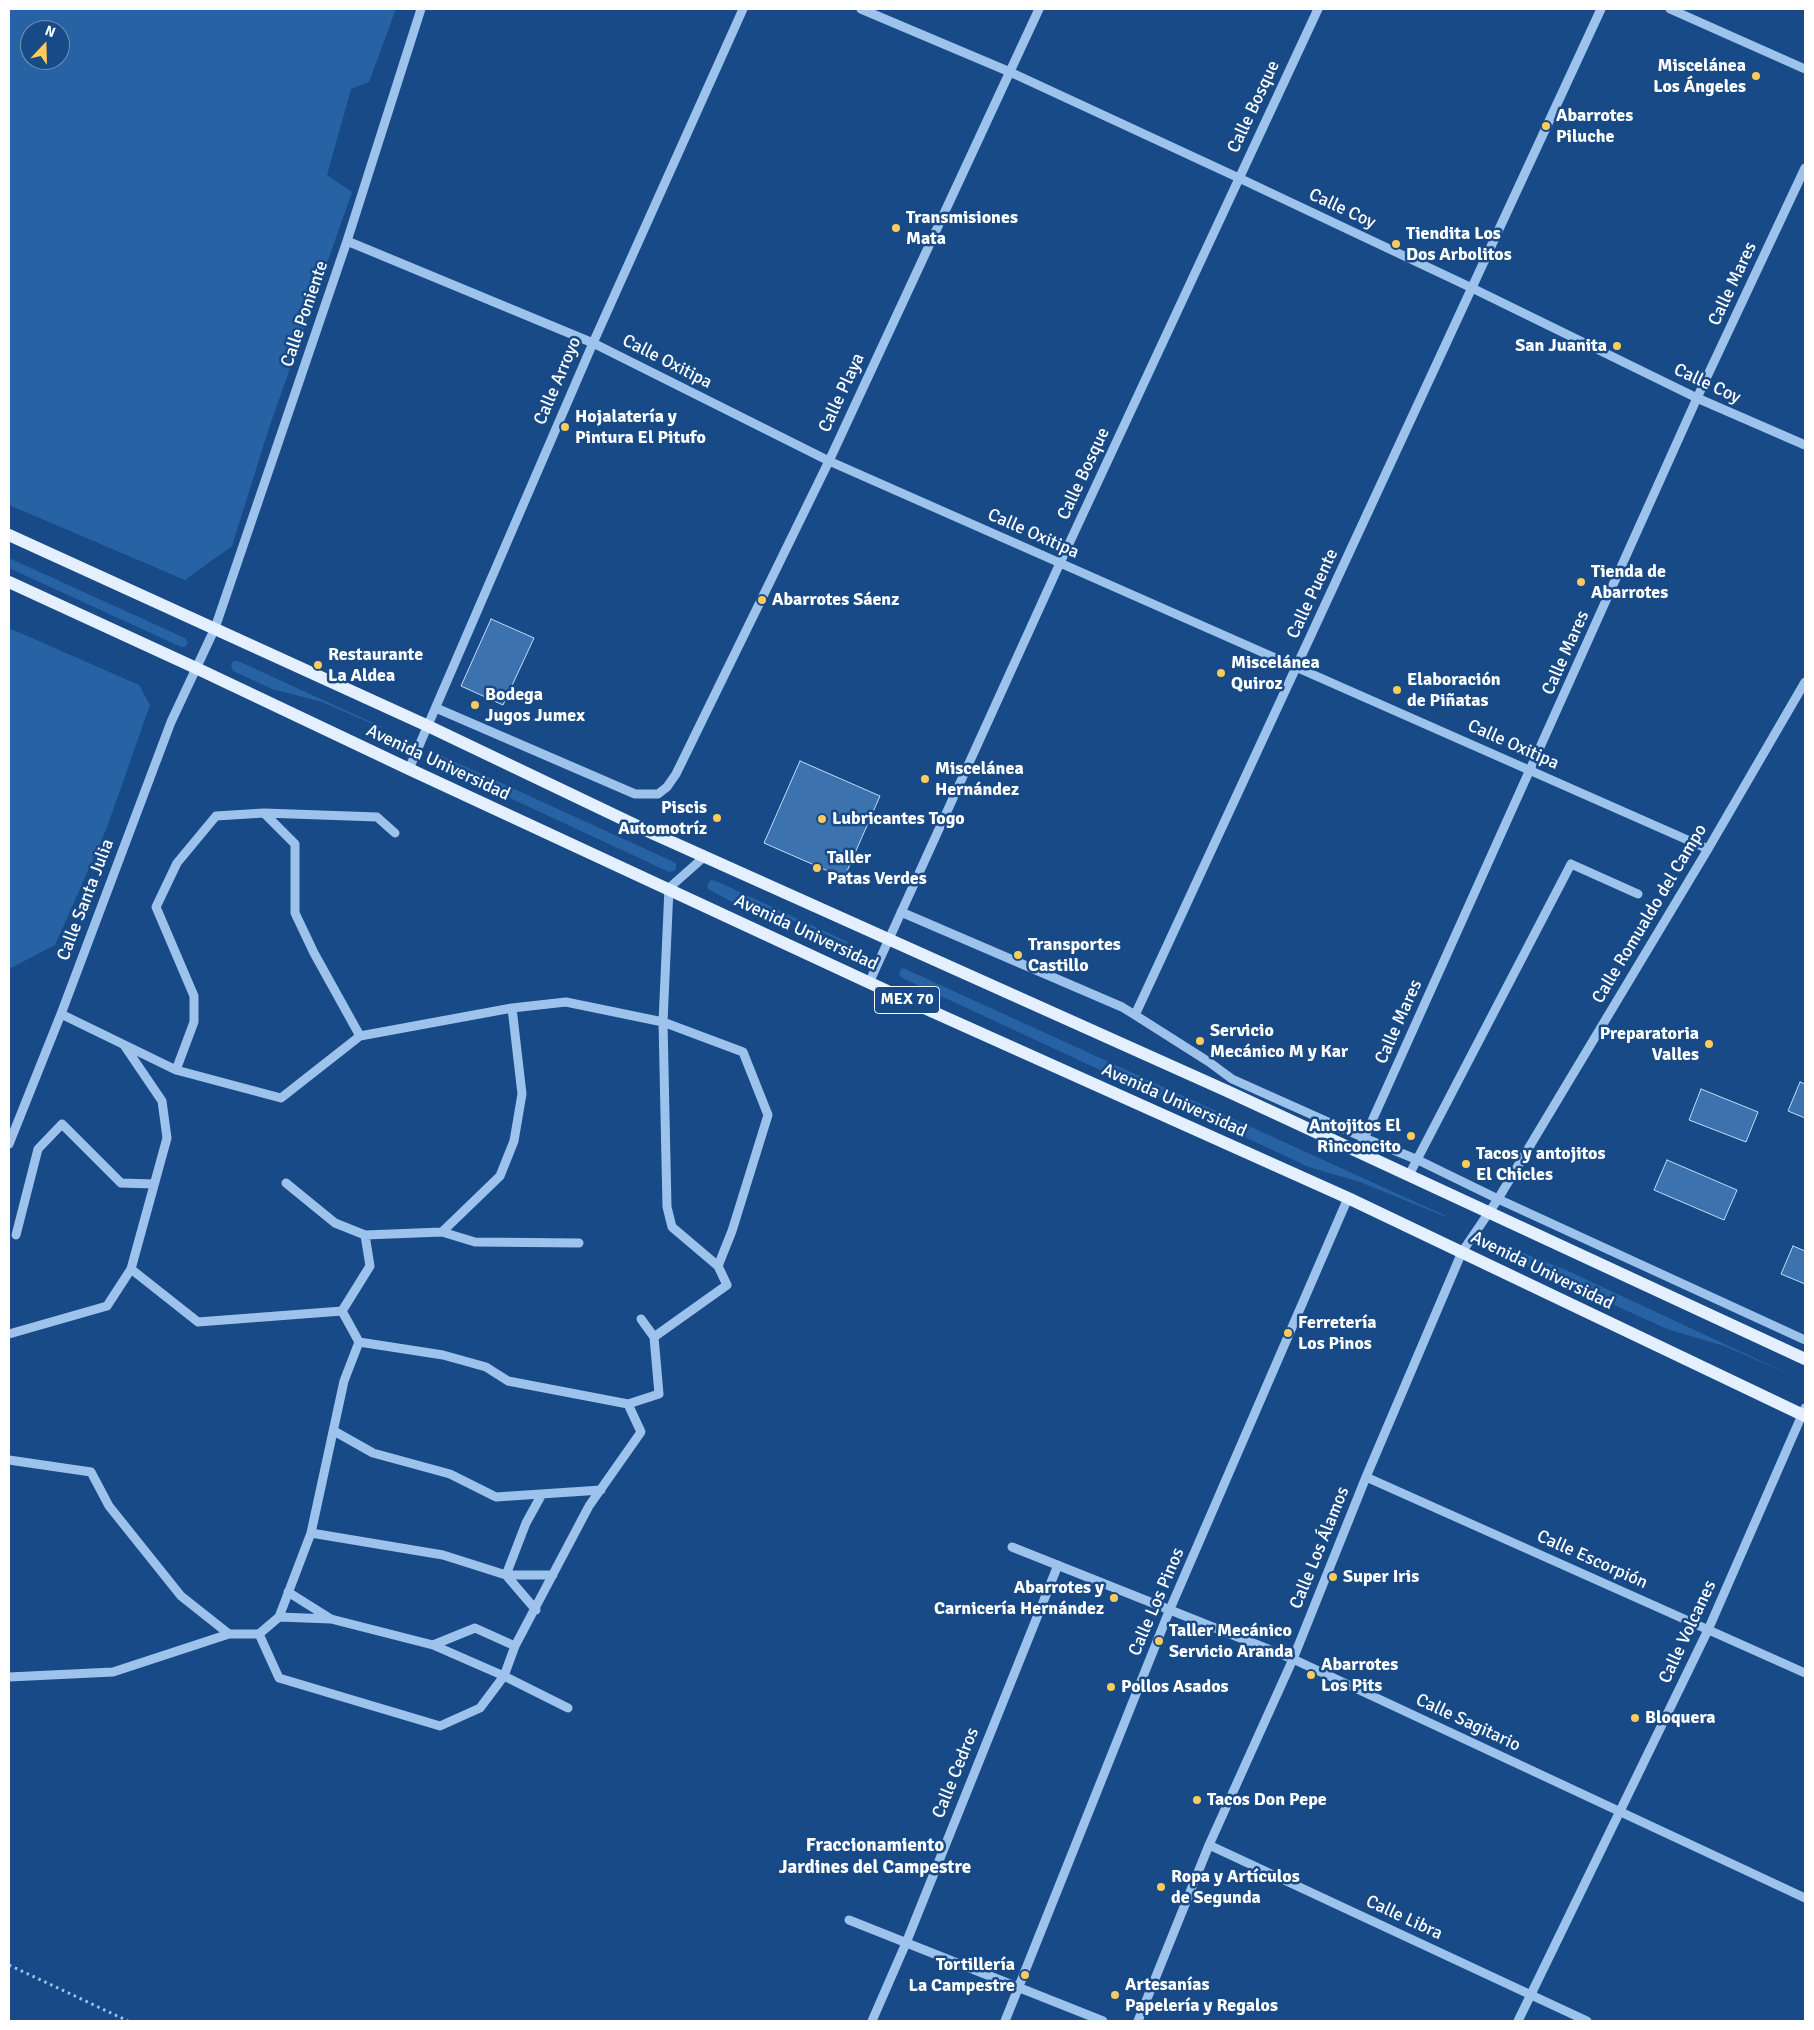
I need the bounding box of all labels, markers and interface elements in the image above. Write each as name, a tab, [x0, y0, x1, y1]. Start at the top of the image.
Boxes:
north arrow	[20, 20, 70, 70]
text: N	[43, 22, 58, 41]
place label: Miscelánea Los Ángeles	[1653, 55, 1746, 98]
street label: Calle Bosque	[1223, 57, 1285, 157]
marker: Miscelánea Los Ángeles	[1750, 70, 1762, 82]
place label: Abarrotes Piluche	[1556, 105, 1633, 148]
marker: Abarrotes Piluche	[1540, 120, 1552, 132]
street label: Calle Coy	[1305, 184, 1379, 234]
place label: Transmisiones Mata	[906, 207, 1018, 250]
marker: Transmisiones Mata	[890, 222, 902, 234]
place label: Tiendita Los Dos Arbolitos	[1406, 223, 1512, 266]
marker: Tiendita Los Dos Arbolitos	[1390, 238, 1402, 250]
street label: Calle Mares	[1704, 239, 1762, 329]
street label: Calle Poniente	[277, 258, 333, 370]
street label: Calle Oxitipa	[619, 330, 715, 394]
street label: Calle Arroyo	[530, 334, 586, 428]
place label: San Juanita	[1515, 335, 1607, 357]
marker: San Juanita	[1611, 340, 1623, 352]
street label: Calle Playa	[814, 350, 870, 436]
street label: Calle Coy	[1670, 359, 1744, 409]
place label: Hojalatería y Pintura El Pitufo	[575, 406, 706, 448]
marker: Hojalatería y Pintura El Pitufo	[559, 421, 571, 433]
street label: Calle Bosque	[1053, 424, 1115, 524]
street label: Calle Oxitipa	[984, 504, 1082, 564]
street label: Calle Puente	[1283, 546, 1343, 642]
place label: Tienda de Abarrotes	[1591, 561, 1668, 604]
marker: Tienda de Abarrotes	[1575, 576, 1587, 588]
place label: Abarrotes Sáenz	[772, 589, 899, 611]
marker: Abarrotes Sáenz	[756, 594, 768, 606]
street label: Calle Mares	[1538, 608, 1594, 698]
place label: Restaurante La Aldea	[328, 644, 423, 686]
place label: Miscelánea Quiroz	[1231, 652, 1320, 694]
marker: Restaurante La Aldea	[312, 659, 324, 671]
marker: Miscelánea Quiroz	[1215, 667, 1227, 679]
place label: Elaboración de Piñatas	[1407, 669, 1501, 712]
place label: Bodega Jugos Jumex	[485, 684, 585, 726]
marker: Elaboración de Piñatas	[1391, 684, 1403, 696]
marker: Bodega Jugos Jumex	[469, 699, 481, 711]
street label: Calle Oxitipa	[1464, 715, 1562, 775]
street label: Avenida Universidad	[363, 720, 513, 806]
place label: Miscelánea Hernández	[935, 758, 1024, 801]
marker: Miscelánea Hernández	[919, 773, 931, 785]
place label: Piscis Automotríz	[618, 797, 707, 840]
place label: Lubricantes Togo	[832, 808, 965, 830]
marker: Piscis Automotríz	[711, 812, 723, 824]
marker: Lubricantes Togo	[816, 813, 828, 825]
street label: Calle Romualdo del Campo	[1588, 820, 1712, 1008]
street label: Calle Santa Julia	[53, 836, 119, 964]
place label: Taller Patas Verdes	[827, 847, 927, 890]
marker: Taller Patas Verdes	[811, 862, 823, 874]
street label: Avenida Universidad	[731, 890, 881, 976]
place label: Transportes Castillo	[1028, 934, 1121, 976]
marker: Transportes Castillo	[1012, 949, 1024, 961]
street label: Calle Mares	[1371, 977, 1427, 1067]
road number: MEX 70	[874, 986, 940, 1014]
place label: Servicio Mecánico M y Kar	[1210, 1020, 1348, 1062]
place label: Preparatoria Valles	[1600, 1023, 1699, 1066]
marker: Servicio Mecánico M y Kar	[1194, 1035, 1206, 1047]
marker: Preparatoria Valles	[1703, 1038, 1715, 1050]
street label: Avenida Universidad	[1098, 1059, 1250, 1143]
place label: Antojitos El Rinconcito	[1309, 1115, 1401, 1158]
marker: Antojitos El Rinconcito	[1405, 1130, 1417, 1142]
place label: Tacos y antojitos El Chicles	[1476, 1143, 1605, 1186]
marker: Tacos y antojitos El Chicles	[1460, 1158, 1472, 1170]
street label: Avenida Universidad	[1467, 1227, 1617, 1315]
place label: Ferretería Los Pinos	[1298, 1312, 1377, 1355]
marker: Ferretería Los Pinos	[1282, 1327, 1294, 1339]
street label: Calle Los Álamos	[1286, 1484, 1354, 1612]
street label: Calle Escorpión	[1533, 1526, 1651, 1594]
street label: Calle Los Pinos	[1125, 1545, 1189, 1659]
place label: Super Iris	[1343, 1566, 1419, 1588]
marker: Super Iris	[1327, 1571, 1339, 1583]
place label: Abarrotes y Carnicería Hernández	[934, 1577, 1104, 1620]
street label: Calle Volcanes	[1655, 1577, 1721, 1687]
marker: Abarrotes y Carnicería Hernández	[1108, 1592, 1120, 1604]
place label: Taller Mecánico Servicio Aranda	[1169, 1620, 1293, 1662]
marker: Taller Mecánico Servicio Aranda	[1153, 1635, 1165, 1647]
place label: Abarrotes Los Pits	[1321, 1654, 1398, 1696]
marker: Abarrotes Los Pits	[1305, 1669, 1317, 1681]
place label: Pollos Asados	[1121, 1676, 1229, 1698]
marker: Pollos Asados	[1105, 1681, 1117, 1693]
street label: Calle Sagitario	[1412, 1689, 1524, 1757]
place label: Bloquera	[1645, 1707, 1716, 1729]
marker: Bloquera	[1629, 1712, 1641, 1724]
street label: Calle Cedros	[928, 1725, 984, 1821]
place label: Tacos Don Pepe	[1207, 1789, 1327, 1811]
marker: Tacos Don Pepe	[1191, 1794, 1203, 1806]
district label: Fraccionamiento Jardines del Campestre	[779, 1835, 971, 1879]
place label: Ropa y Artículos de Segunda	[1171, 1866, 1300, 1908]
marker: Ropa y Artículos de Segunda	[1155, 1881, 1167, 1893]
street label: Calle Libra	[1362, 1891, 1446, 1945]
place label: Tortillería La Campestre	[909, 1954, 1015, 1996]
marker: Tortillería La Campestre	[1019, 1969, 1031, 1981]
place label: Artesanías Papelería y Regalos	[1125, 1974, 1278, 2016]
marker: Artesanías Papelería y Regalos	[1109, 1989, 1121, 2001]

